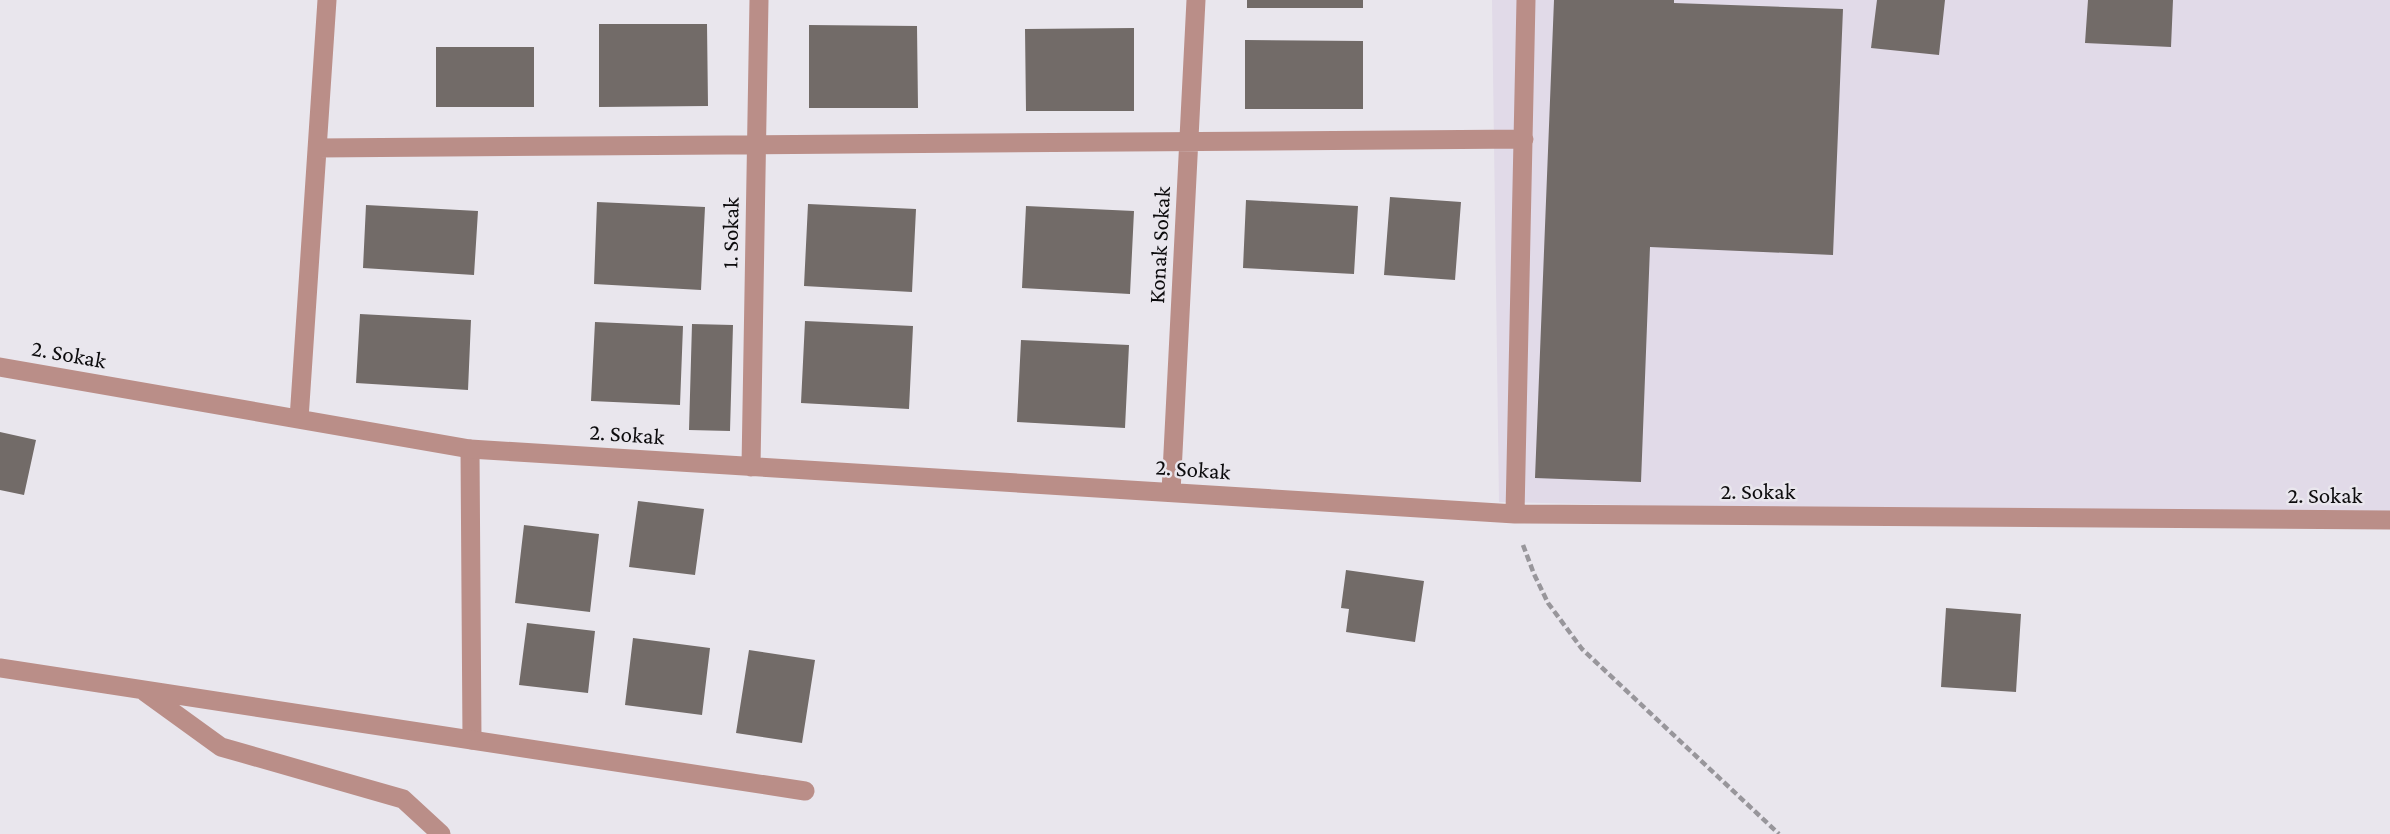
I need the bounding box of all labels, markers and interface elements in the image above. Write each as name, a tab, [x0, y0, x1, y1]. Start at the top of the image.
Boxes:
street label: Konak Sokak	[1143, 186, 1175, 304]
street label: 1. Sokak	[716, 197, 744, 269]
street label: 2. Sokak	[30, 335, 108, 373]
street label: 2. Sokak	[589, 418, 665, 450]
street label: 2. Sokak	[1155, 453, 1231, 485]
street label: 2. Sokak	[1720, 478, 1796, 504]
street label: 2. Sokak	[2287, 482, 2363, 508]

